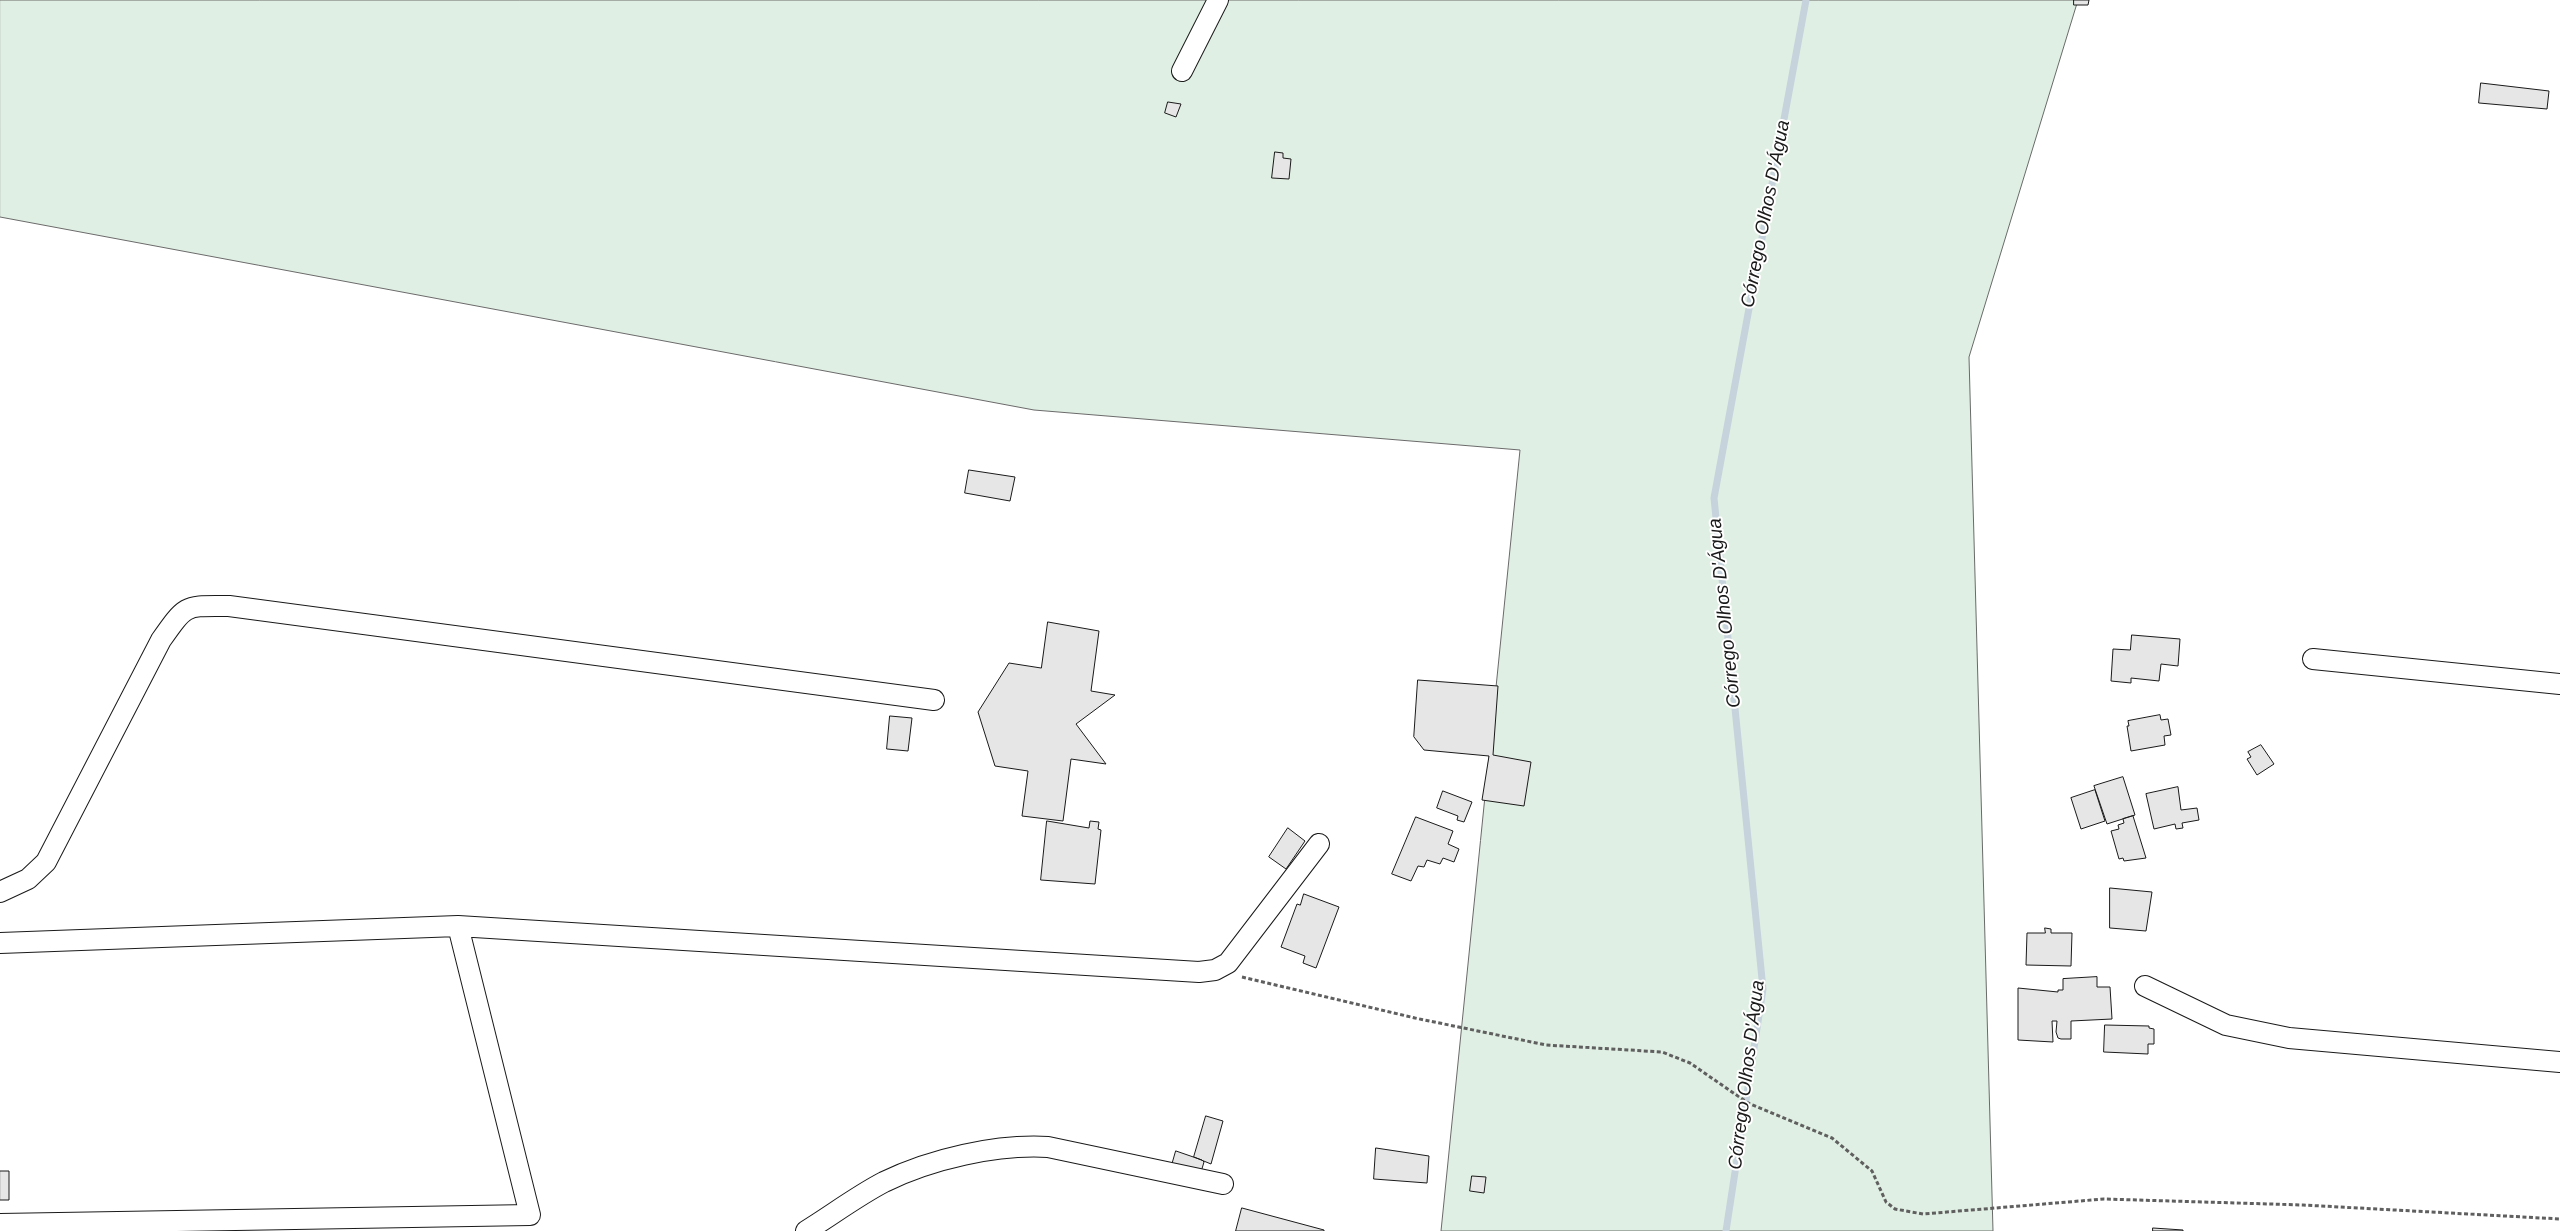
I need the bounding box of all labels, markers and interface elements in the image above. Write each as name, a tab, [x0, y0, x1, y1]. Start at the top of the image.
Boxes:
water label: Córrego Olhos D'Água	[1737, 118, 1795, 310]
water label: Córrego Olhos D'Água	[1704, 517, 1746, 709]
water label: Córrego Olhos D'Água	[1724, 979, 1770, 1171]

